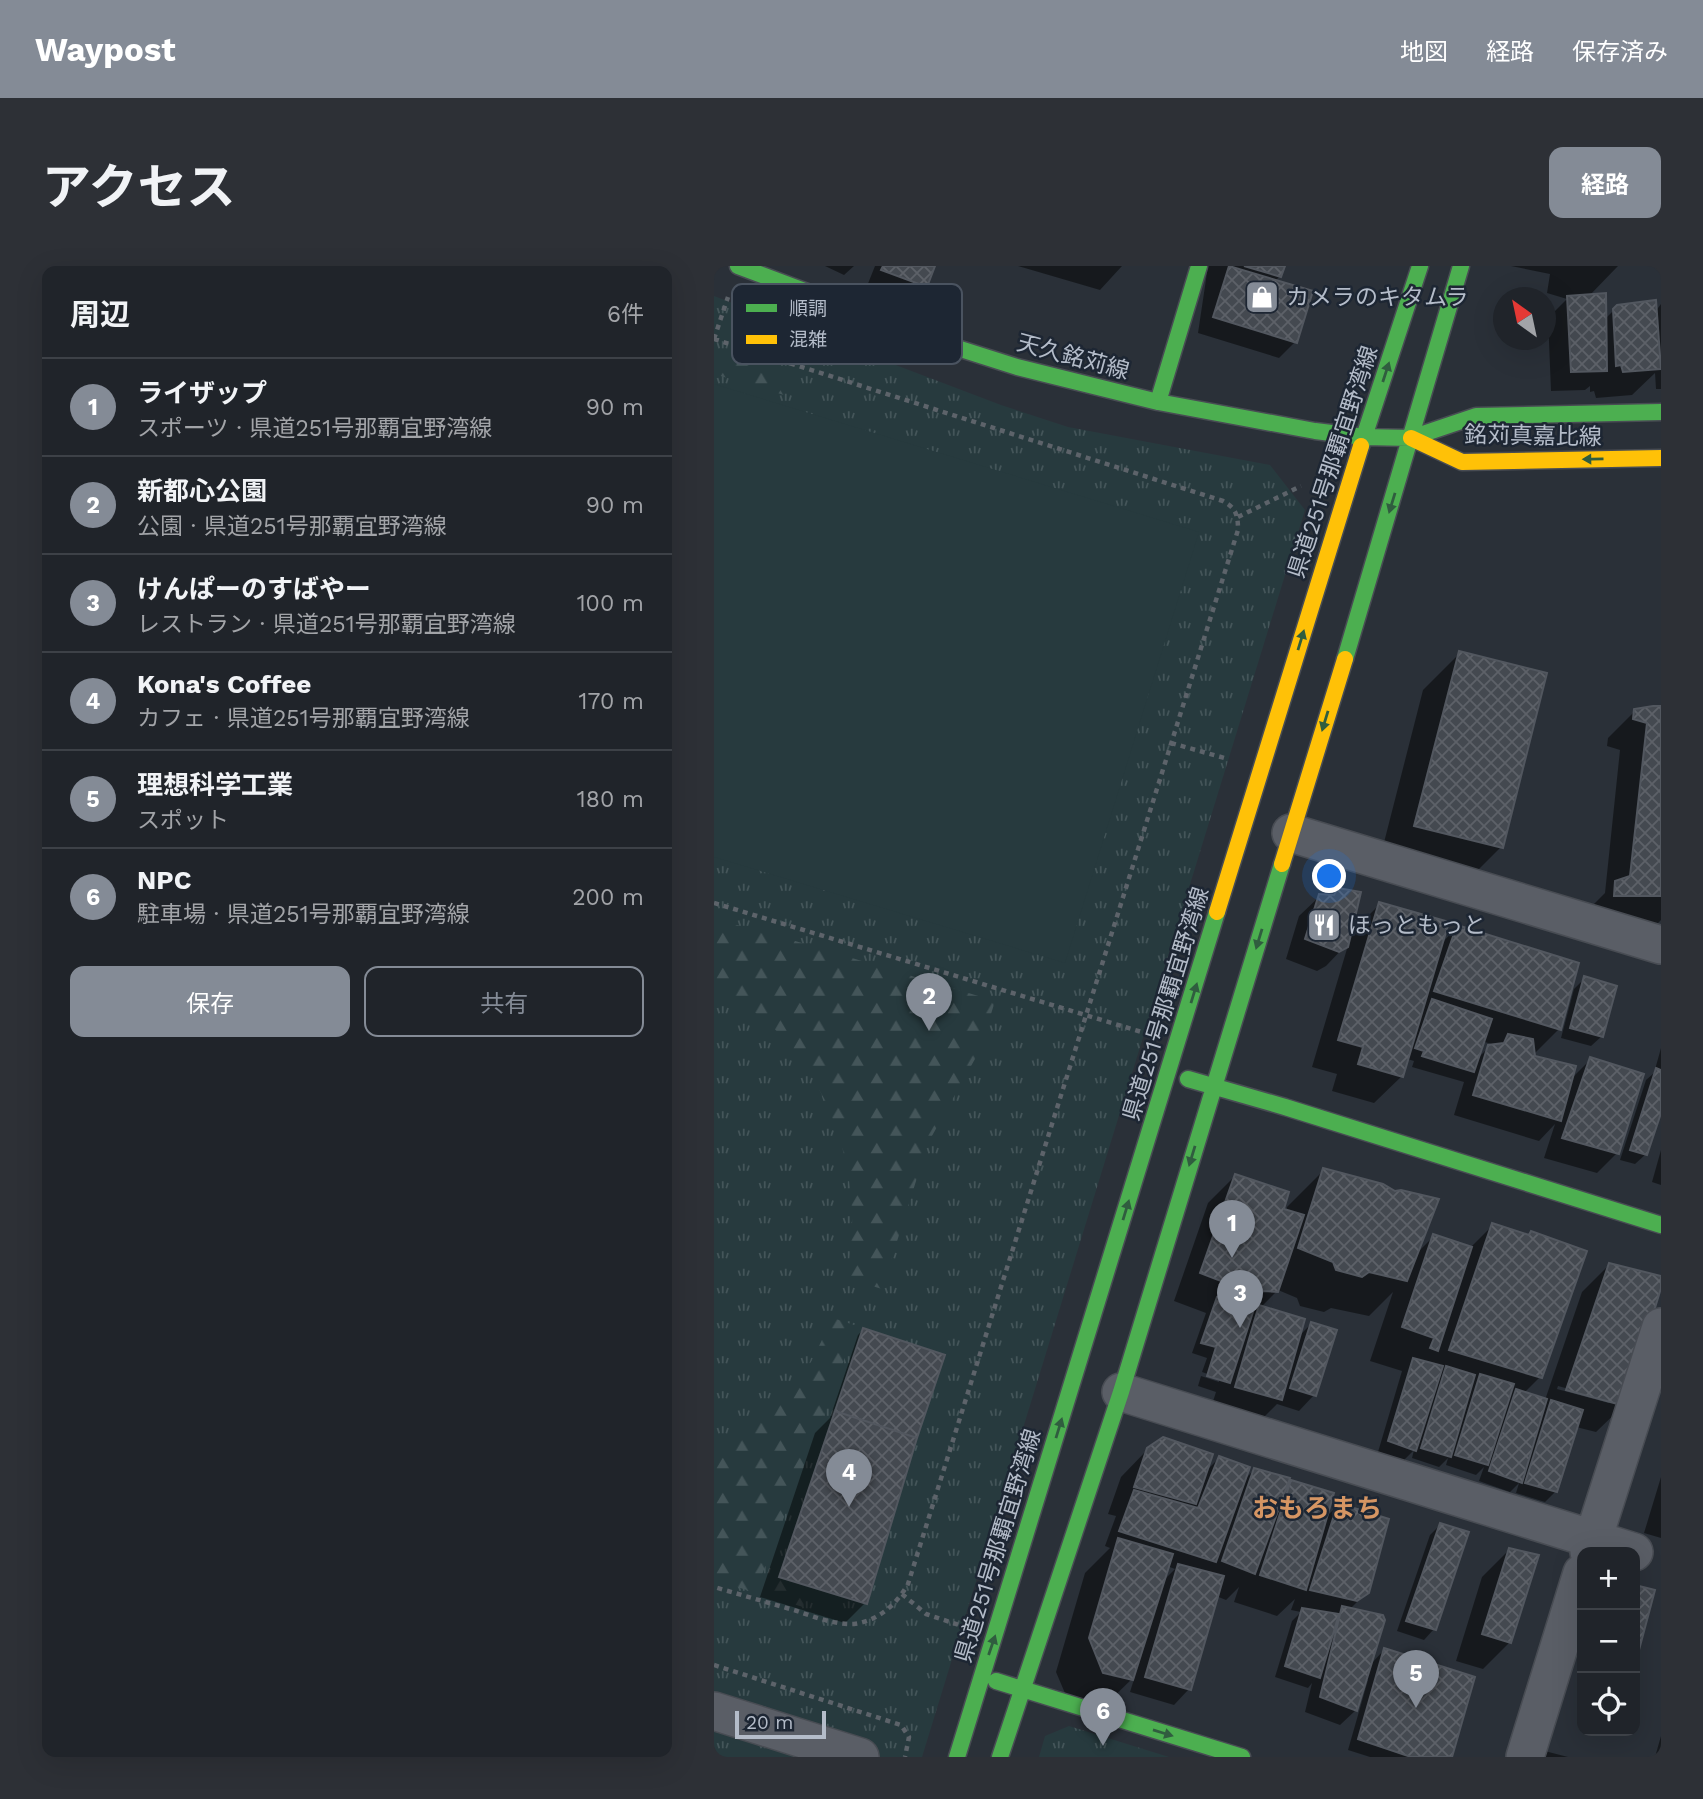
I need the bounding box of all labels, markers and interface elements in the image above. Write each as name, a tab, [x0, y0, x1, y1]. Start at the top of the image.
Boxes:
text: Waypost	[35, 30, 176, 69]
text: 地図	[1400, 38, 1448, 66]
text: 経路	[1486, 38, 1534, 66]
text: 保存済み	[1572, 38, 1668, 66]
button: 経路	[1549, 147, 1661, 218]
text: アクセス	[42, 158, 236, 216]
shop icon: カメラのキタムラ	[1243, 278, 1281, 316]
legend	[732, 284, 962, 364]
place label: カメラのキタムラ	[1286, 284, 1469, 311]
north arrow	[1493, 287, 1556, 350]
text: 周辺	[70, 297, 130, 332]
text: 順調	[789, 297, 827, 320]
text: 6件	[607, 301, 644, 328]
text: 混雑	[789, 328, 827, 351]
street label: 天久銘苅線	[1014, 329, 1132, 385]
street label: 県道251号那覇宜野湾線	[1283, 342, 1383, 582]
one-way arrow	[1381, 362, 1392, 383]
text: ライザップ	[137, 378, 267, 408]
text: 1	[88, 394, 98, 421]
text: 90 m	[586, 394, 644, 421]
text: スポーツ · 県道251号那覇宜野湾線	[137, 415, 492, 442]
street label: 銘苅真嘉比線	[1464, 421, 1602, 451]
one-way arrow	[1582, 454, 1604, 465]
text: 新都心公園	[137, 476, 267, 506]
text: 2	[86, 492, 100, 519]
text: 90 m	[586, 492, 644, 519]
one-way arrow	[1386, 493, 1396, 514]
text: 公園 · 県道251号那覇宜野湾線	[137, 513, 447, 540]
text: けんぱーのすばやー	[137, 574, 371, 604]
text: 3	[86, 590, 100, 617]
text: 100 m	[577, 590, 644, 617]
text: レストラン · 県道251号那覇宜野湾線	[137, 611, 516, 638]
one-way arrow	[1297, 629, 1307, 650]
text: Kona's Coffee	[137, 669, 311, 699]
text: 4	[86, 688, 100, 715]
text: 170 m	[579, 688, 644, 715]
text: カフェ · 県道251号那覇宜野湾線	[137, 705, 470, 732]
one-way arrow	[1320, 711, 1330, 732]
text: 理想科学工業	[137, 770, 293, 800]
text: 5	[86, 786, 100, 813]
text: 180 m	[577, 786, 644, 813]
text: スポット	[137, 807, 229, 834]
your location	[1312, 859, 1346, 893]
text: NPC	[137, 865, 191, 895]
text: 6	[86, 884, 100, 911]
text: 200 m	[572, 884, 644, 911]
street label: 県道251号那覇宜野湾線	[1118, 884, 1214, 1124]
text: 駐車場 · 県道251号那覇宜野湾線	[137, 901, 470, 928]
restaurant icon: ほっともっと	[1305, 906, 1343, 944]
place label: ほっともっと	[1348, 912, 1486, 939]
one-way arrow	[1253, 928, 1263, 949]
button: 保存	[70, 966, 350, 1037]
button: 共有	[364, 966, 644, 1037]
pin: 2	[906, 973, 952, 1031]
one-way arrow	[1189, 982, 1199, 1003]
one-way arrow	[1187, 1146, 1197, 1167]
one-way arrow	[1122, 1200, 1132, 1221]
pin: 1	[1209, 1200, 1255, 1258]
pin: 3	[1217, 1270, 1263, 1328]
one-way arrow	[1055, 1417, 1065, 1438]
street label: 県道251号那覇宜野湾線	[950, 1426, 1046, 1666]
pin: 4	[826, 1449, 872, 1507]
district label: おもろまち	[1252, 1493, 1382, 1523]
map controls	[1577, 1547, 1640, 1736]
button: +	[1577, 1547, 1640, 1610]
button: −	[1577, 1610, 1640, 1673]
one-way arrow	[987, 1634, 997, 1655]
pin: 5	[1393, 1650, 1439, 1708]
button: locate	[1577, 1673, 1640, 1736]
pin: 6	[1080, 1688, 1126, 1746]
scale bar	[735, 1708, 826, 1740]
text: 20 m	[746, 1711, 793, 1734]
one-way arrow	[1153, 1728, 1174, 1738]

